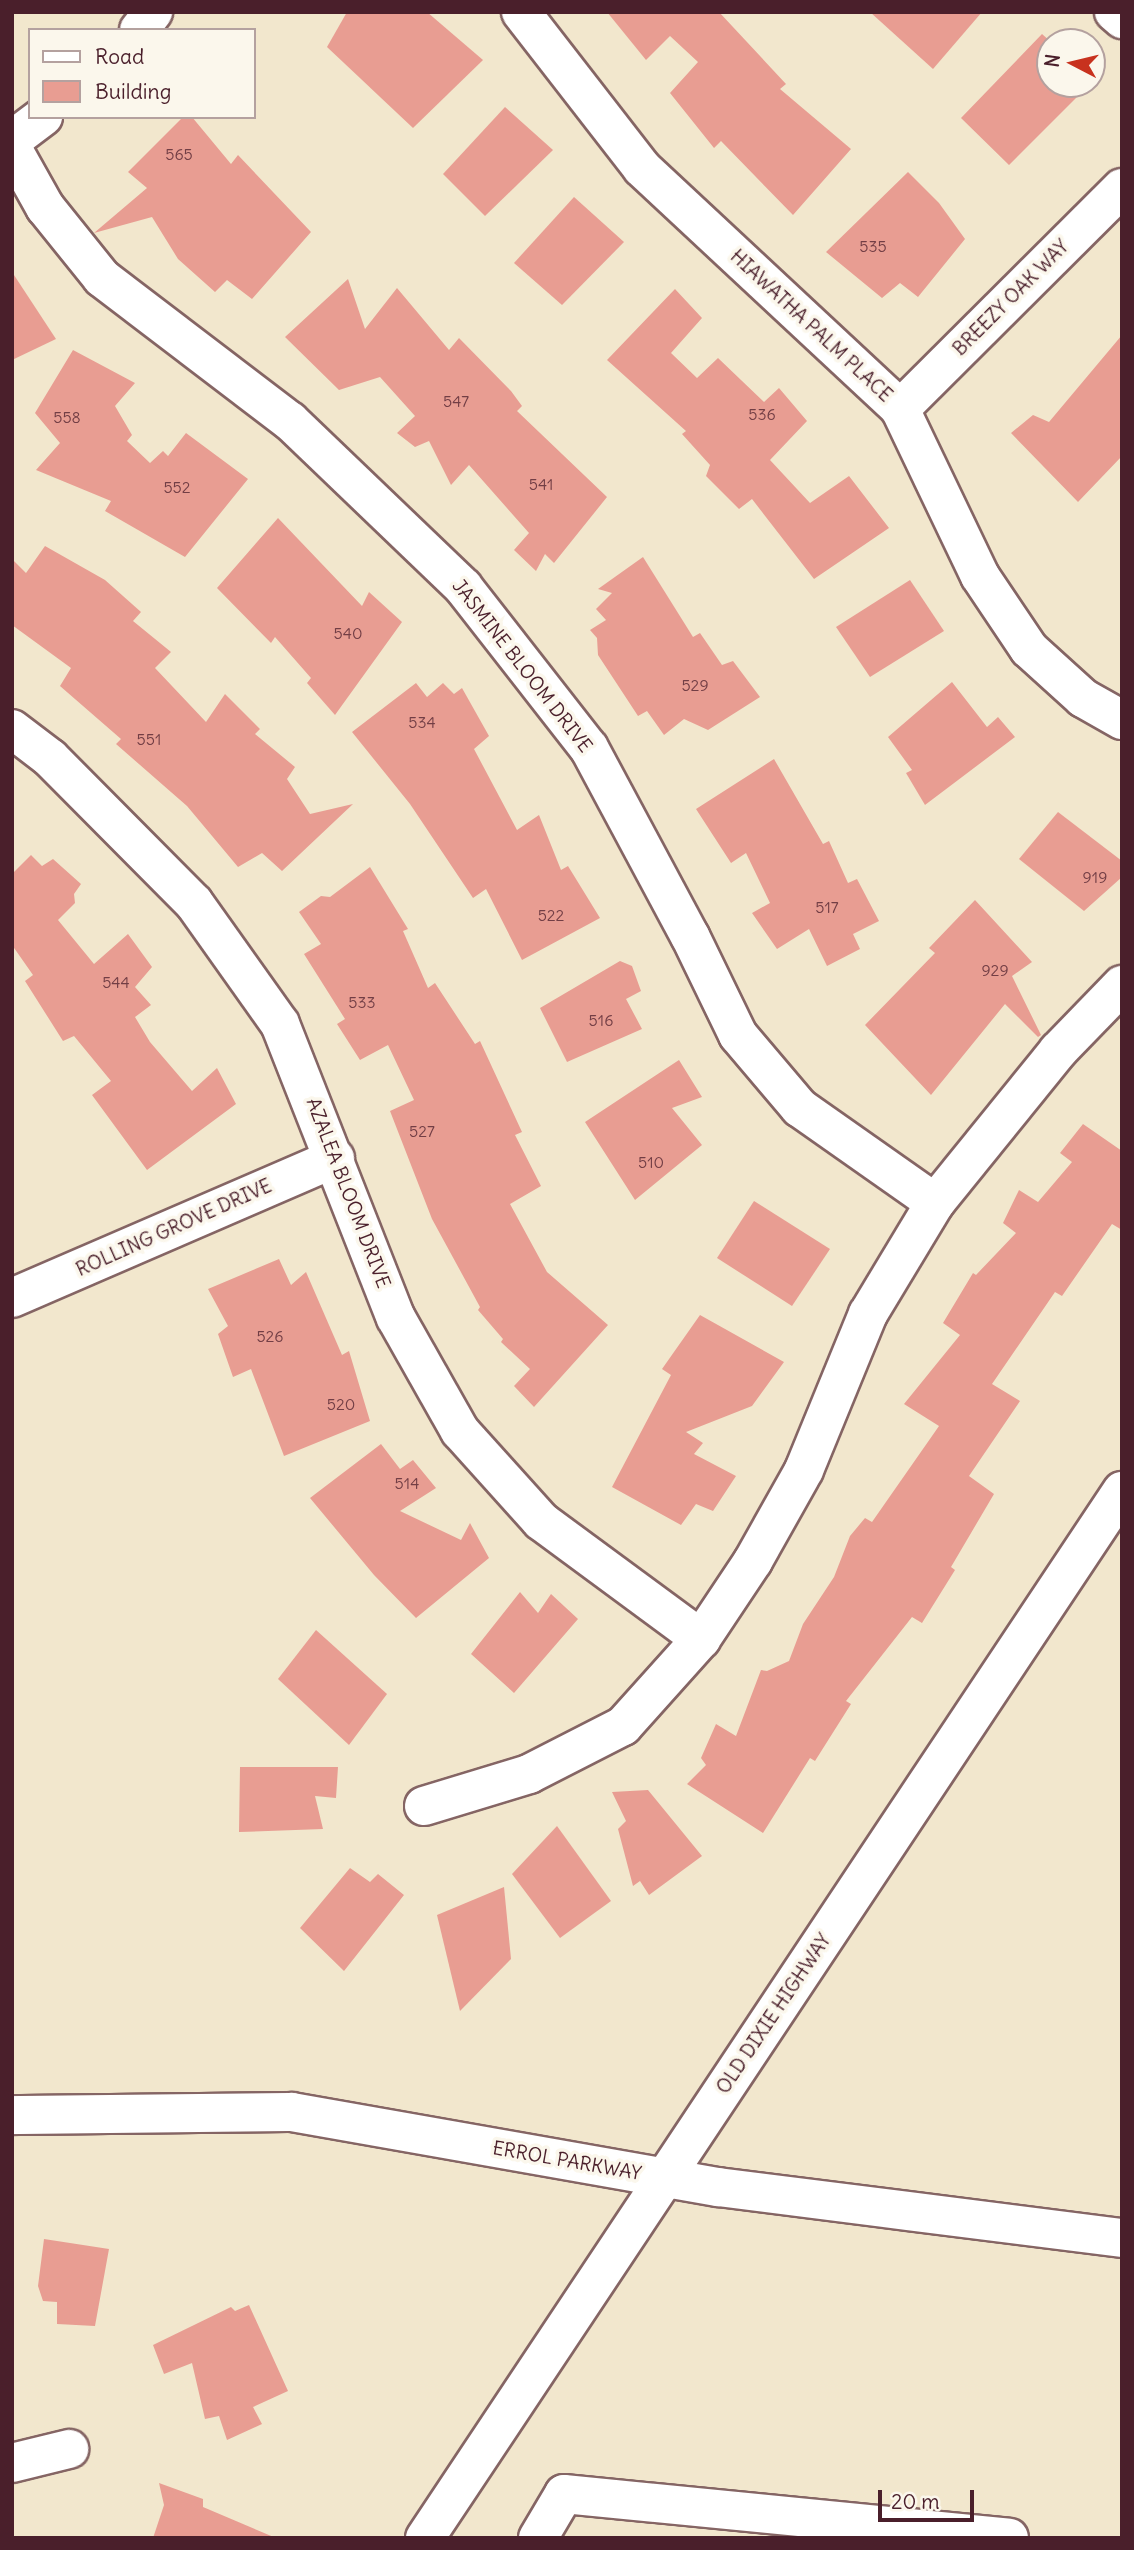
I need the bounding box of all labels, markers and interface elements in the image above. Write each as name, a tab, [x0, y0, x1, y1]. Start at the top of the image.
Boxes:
legend	[28, 28, 256, 119]
north arrow	[1036, 28, 1106, 98]
text: Road	[95, 43, 144, 70]
text: N	[1039, 53, 1065, 69]
text: Building	[95, 78, 171, 105]
house number: 565	[165, 144, 193, 164]
street label: BREEZY OAK WAY	[948, 235, 1074, 361]
house number: 535	[859, 236, 887, 256]
street label: HIAWATHA PALM PLACE	[725, 245, 897, 407]
house number: 547	[443, 391, 469, 411]
house number: 536	[748, 404, 776, 424]
house number: 558	[53, 407, 81, 427]
house number: 541	[529, 474, 553, 494]
house number: 552	[163, 477, 191, 497]
street label: JASMINE BLOOM DRIVE	[447, 575, 597, 757]
house number: 540	[334, 623, 362, 643]
house number: 529	[681, 675, 709, 695]
house number: 534	[408, 712, 436, 732]
house number: 551	[137, 729, 161, 749]
house number: 919	[1083, 867, 1107, 887]
house number: 517	[815, 897, 839, 917]
house number: 522	[538, 905, 564, 925]
house number: 929	[981, 960, 1009, 980]
house number: 544	[102, 972, 130, 992]
house number: 533	[348, 992, 376, 1012]
house number: 516	[589, 1010, 613, 1030]
street label: AZALEA BLOOM DRIVE	[301, 1095, 395, 1291]
house number: 527	[409, 1121, 435, 1141]
house number: 510	[638, 1152, 664, 1172]
street label: ROLLING GROVE DRIVE	[73, 1175, 275, 1281]
house number: 526	[256, 1326, 284, 1346]
house number: 520	[327, 1394, 355, 1414]
house number: 514	[395, 1473, 419, 1493]
street label: OLD DIXIE HIGHWAY	[712, 1930, 836, 2098]
street label: ERROL PARKWAY	[491, 2137, 643, 2185]
scale bar	[882, 2476, 978, 2520]
text: 20 m	[891, 2488, 940, 2515]

